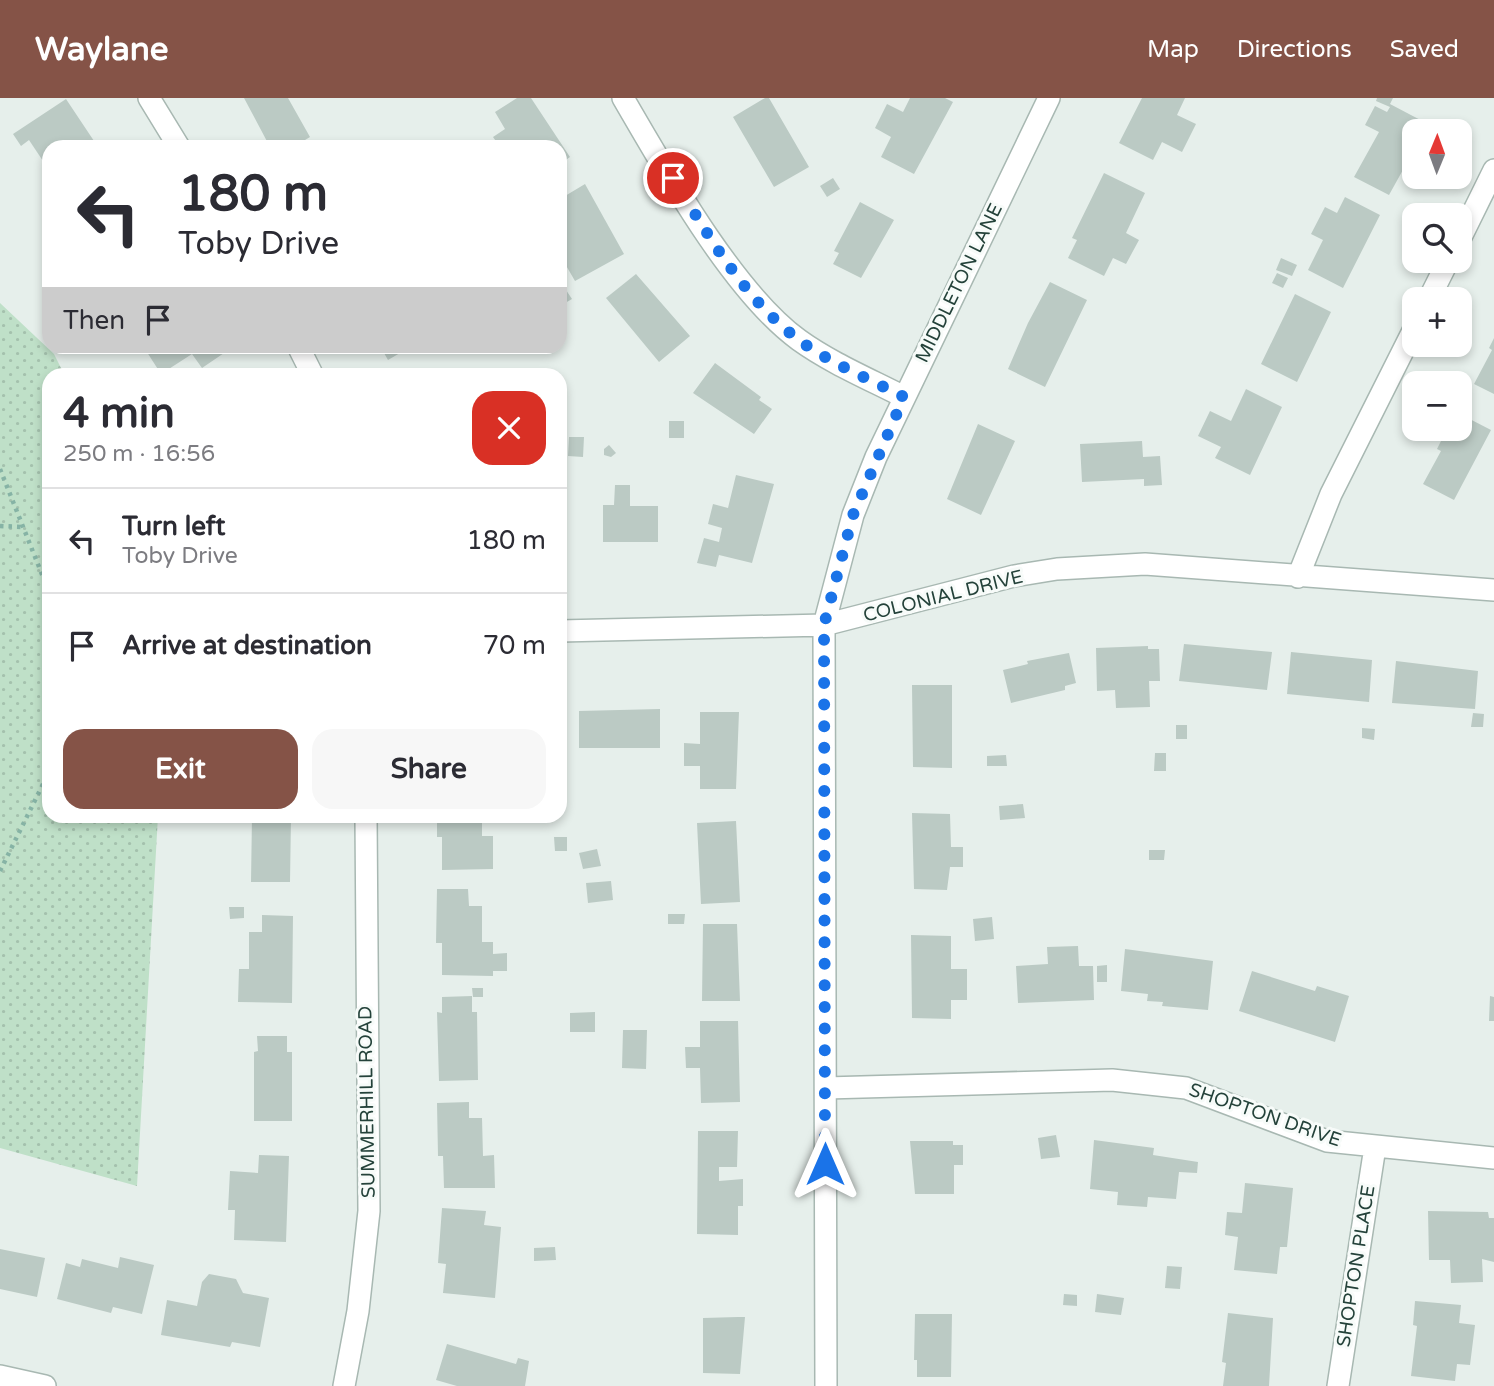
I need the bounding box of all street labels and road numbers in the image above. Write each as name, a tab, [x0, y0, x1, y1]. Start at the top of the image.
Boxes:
street label: MIDDLETON LANE	[911, 200, 1007, 366]
street label: COLONIAL DRIVE	[861, 566, 1025, 626]
street label: SUMMERHILL ROAD	[354, 1006, 380, 1198]
street label: SHOPTON DRIVE	[1186, 1079, 1344, 1151]
street label: SHOPTON PLACE	[1332, 1184, 1380, 1348]

